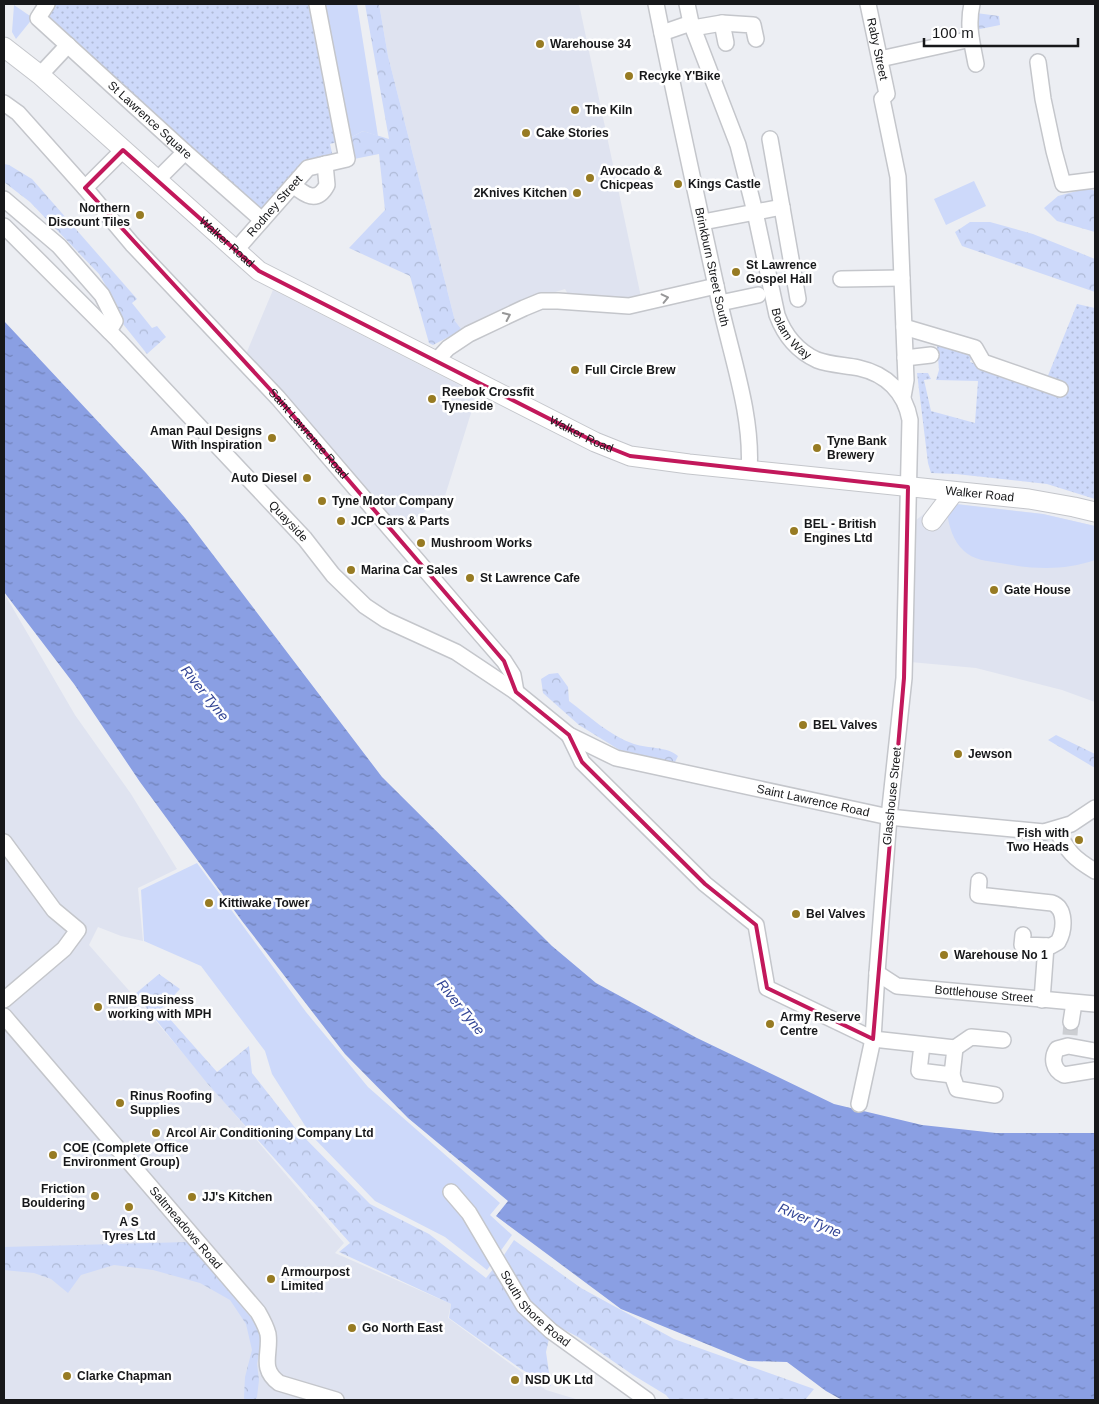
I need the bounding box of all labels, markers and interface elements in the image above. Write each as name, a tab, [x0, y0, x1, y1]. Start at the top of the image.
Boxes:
scale bar	[924, 15, 1078, 47]
street label: Raby Street	[864, 17, 891, 82]
text: 100 m	[932, 24, 974, 41]
place label: Warehouse 34	[550, 37, 631, 51]
marker: Warehouse 34	[534, 38, 546, 50]
place label: Recyke Y'Bike	[639, 69, 721, 83]
marker: Recyke Y'Bike	[623, 70, 635, 82]
street label: St Lawrence Square	[105, 78, 195, 162]
place label: The Kiln	[585, 103, 632, 117]
marker: The Kiln	[569, 104, 581, 116]
place label: Cake Stories	[536, 126, 609, 140]
marker: Cake Stories	[520, 127, 532, 139]
place label: Avocado & Chicpeas	[600, 164, 663, 192]
street label: Rodney Street	[244, 172, 306, 239]
marker: Avocado & Chicpeas	[584, 172, 596, 184]
place label: Kings Castle	[688, 177, 761, 191]
marker: Kings Castle	[672, 178, 684, 190]
place label: 2Knives Kitchen	[474, 186, 567, 200]
marker: 2Knives Kitchen	[571, 187, 583, 199]
place label: Northern Discount Tiles	[48, 201, 130, 229]
street label: Brinkburn Street South	[692, 206, 732, 328]
marker: Northern Discount Tiles	[134, 209, 146, 221]
street label: Walker Road	[196, 214, 257, 270]
place label: St Lawrence Gospel Hall	[746, 258, 817, 286]
marker: St Lawrence Gospel Hall	[730, 266, 742, 278]
one-way arrow	[661, 293, 670, 304]
street label: Bolam Way	[769, 307, 814, 362]
one-way arrow	[502, 311, 511, 322]
place label: Full Circle Brew	[585, 363, 676, 377]
marker: Full Circle Brew	[569, 364, 581, 376]
place label: Reebok Crossfit Tyneside	[442, 385, 534, 413]
street label: Saint Lawrence Road	[266, 386, 351, 482]
marker: Reebok Crossfit Tyneside	[426, 393, 438, 405]
street label: Walker Road	[547, 413, 615, 456]
place label: Aman Paul Designs With Inspiration	[150, 424, 262, 452]
marker: Aman Paul Designs With Inspiration	[266, 432, 278, 444]
place label: Tyne Bank Brewery	[827, 434, 887, 462]
marker: Tyne Bank Brewery	[811, 442, 823, 454]
place label: Auto Diesel	[231, 471, 297, 485]
marker: Auto Diesel	[301, 472, 313, 484]
street label: Walker Road	[945, 483, 1015, 504]
place label: Tyne Motor Company	[332, 494, 454, 508]
marker: Tyne Motor Company	[316, 495, 328, 507]
street label: Quayside	[266, 498, 311, 545]
place label: JCP Cars & Parts	[351, 514, 450, 528]
marker: JCP Cars & Parts	[335, 515, 347, 527]
place label: BEL - British Engines Ltd	[804, 517, 876, 545]
marker: BEL - British Engines Ltd	[788, 525, 800, 537]
place label: Mushroom Works	[431, 536, 532, 550]
marker: Mushroom Works	[415, 537, 427, 549]
place label: Marina Car Sales	[361, 563, 458, 577]
marker: Marina Car Sales	[345, 564, 357, 576]
place label: St Lawrence Cafe	[480, 571, 580, 585]
marker: St Lawrence Cafe	[464, 572, 476, 584]
place label: Gate House	[1004, 583, 1071, 597]
marker: Gate House	[988, 584, 1000, 596]
water label: River Tyne	[178, 662, 232, 724]
place label: BEL Valves	[813, 718, 878, 732]
marker: BEL Valves	[797, 719, 809, 731]
street label: Glasshouse Street	[880, 746, 904, 846]
place label: Jewson	[968, 747, 1012, 761]
marker: Jewson	[952, 748, 964, 760]
street label: Saint Lawrence Road	[755, 782, 871, 820]
place label: Fish with Two Heads	[1007, 826, 1069, 854]
marker: Fish with Two Heads	[1073, 834, 1085, 846]
place label: Kittiwake Tower	[219, 896, 310, 910]
marker: Kittiwake Tower	[203, 897, 215, 909]
place label: Bel Valves	[806, 907, 866, 921]
marker: Bel Valves	[790, 908, 802, 920]
place label: Warehouse No 1	[954, 948, 1048, 962]
marker: Warehouse No 1	[938, 949, 950, 961]
water label: River Tyne	[434, 976, 488, 1038]
street label: Bottlehouse Street	[934, 982, 1034, 1005]
place label: RNIB Business working with MPH	[107, 993, 211, 1021]
marker: RNIB Business working with MPH	[92, 1001, 104, 1013]
place label: Army Reserve Centre	[780, 1010, 861, 1038]
marker: Army Reserve Centre	[764, 1018, 776, 1030]
place label: Rinus Roofing Supplies	[130, 1089, 212, 1117]
marker: Rinus Roofing Supplies	[114, 1097, 126, 1109]
place label: Arcol Air Conditioning Company Ltd	[166, 1126, 374, 1140]
marker: Arcol Air Conditioning Company Ltd	[150, 1127, 162, 1139]
place label: COE (Complete Office Environment Group)	[63, 1141, 189, 1169]
marker: COE (Complete Office Environment Group)	[47, 1149, 59, 1161]
place label: Friction Bouldering	[22, 1182, 85, 1210]
street label: Saltmeadows Road	[146, 1184, 225, 1272]
marker: Friction Bouldering	[89, 1190, 101, 1202]
place label: JJ's Kitchen	[202, 1190, 272, 1204]
marker: JJ's Kitchen	[186, 1191, 198, 1203]
water label: River Tyne	[776, 1200, 844, 1240]
marker: A S Tyres Ltd	[123, 1201, 135, 1213]
place label: A S Tyres Ltd	[102, 1215, 156, 1243]
place label: Armourpost Limited	[281, 1265, 350, 1293]
street label: South Shore Road	[498, 1268, 573, 1350]
marker: Armourpost Limited	[265, 1273, 277, 1285]
place label: Go North East	[362, 1321, 443, 1335]
marker: Go North East	[346, 1322, 358, 1334]
place label: Clarke Chapman	[77, 1369, 172, 1383]
marker: Clarke Chapman	[61, 1370, 73, 1382]
place label: NSD UK Ltd	[525, 1373, 593, 1387]
marker: NSD UK Ltd	[509, 1374, 521, 1386]

